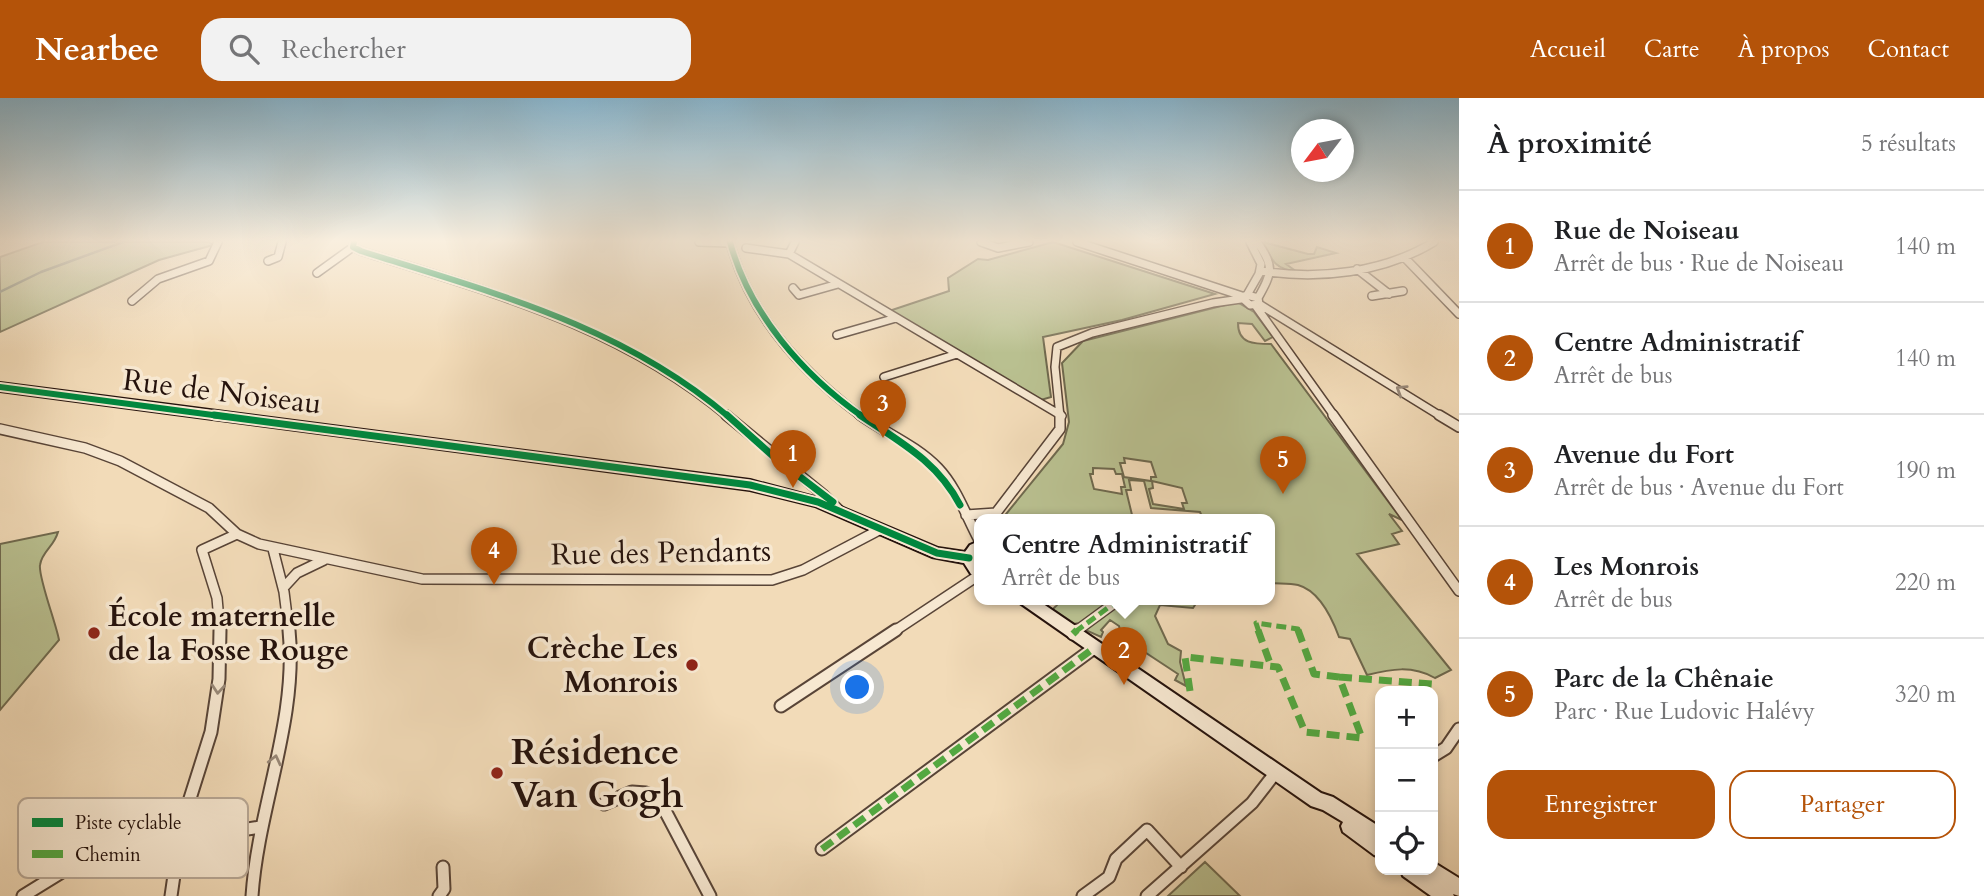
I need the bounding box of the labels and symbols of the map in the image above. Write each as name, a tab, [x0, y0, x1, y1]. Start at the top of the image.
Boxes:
north arrow	[1291, 119, 1354, 182]
street label: Rue de Noiseau	[120, 359, 324, 425]
pin: 3	[860, 380, 906, 438]
one-way arrow	[1396, 386, 1409, 399]
pin: 1	[770, 430, 816, 488]
pin: 5	[1260, 436, 1306, 494]
pin: 4	[471, 527, 517, 585]
street label: Rue des Pendants	[550, 531, 772, 575]
place label: École maternelle de la Fosse Rouge	[108, 596, 349, 671]
marker: École maternelle de la Fosse Rouge	[86, 625, 102, 641]
pin: 2	[1101, 627, 1147, 685]
place label: Crèche Les Monrois	[527, 628, 678, 703]
marker: Crèche Les Monrois	[684, 657, 700, 673]
your location	[840, 670, 874, 704]
one-way arrow	[211, 684, 226, 695]
place label: Résidence Van Gogh	[511, 727, 684, 820]
one-way arrow	[267, 754, 282, 766]
marker: Résidence Van Gogh	[489, 765, 505, 781]
legend	[18, 798, 248, 878]
text: Piste cyclable	[75, 810, 182, 836]
text: Chemin	[75, 842, 141, 868]

